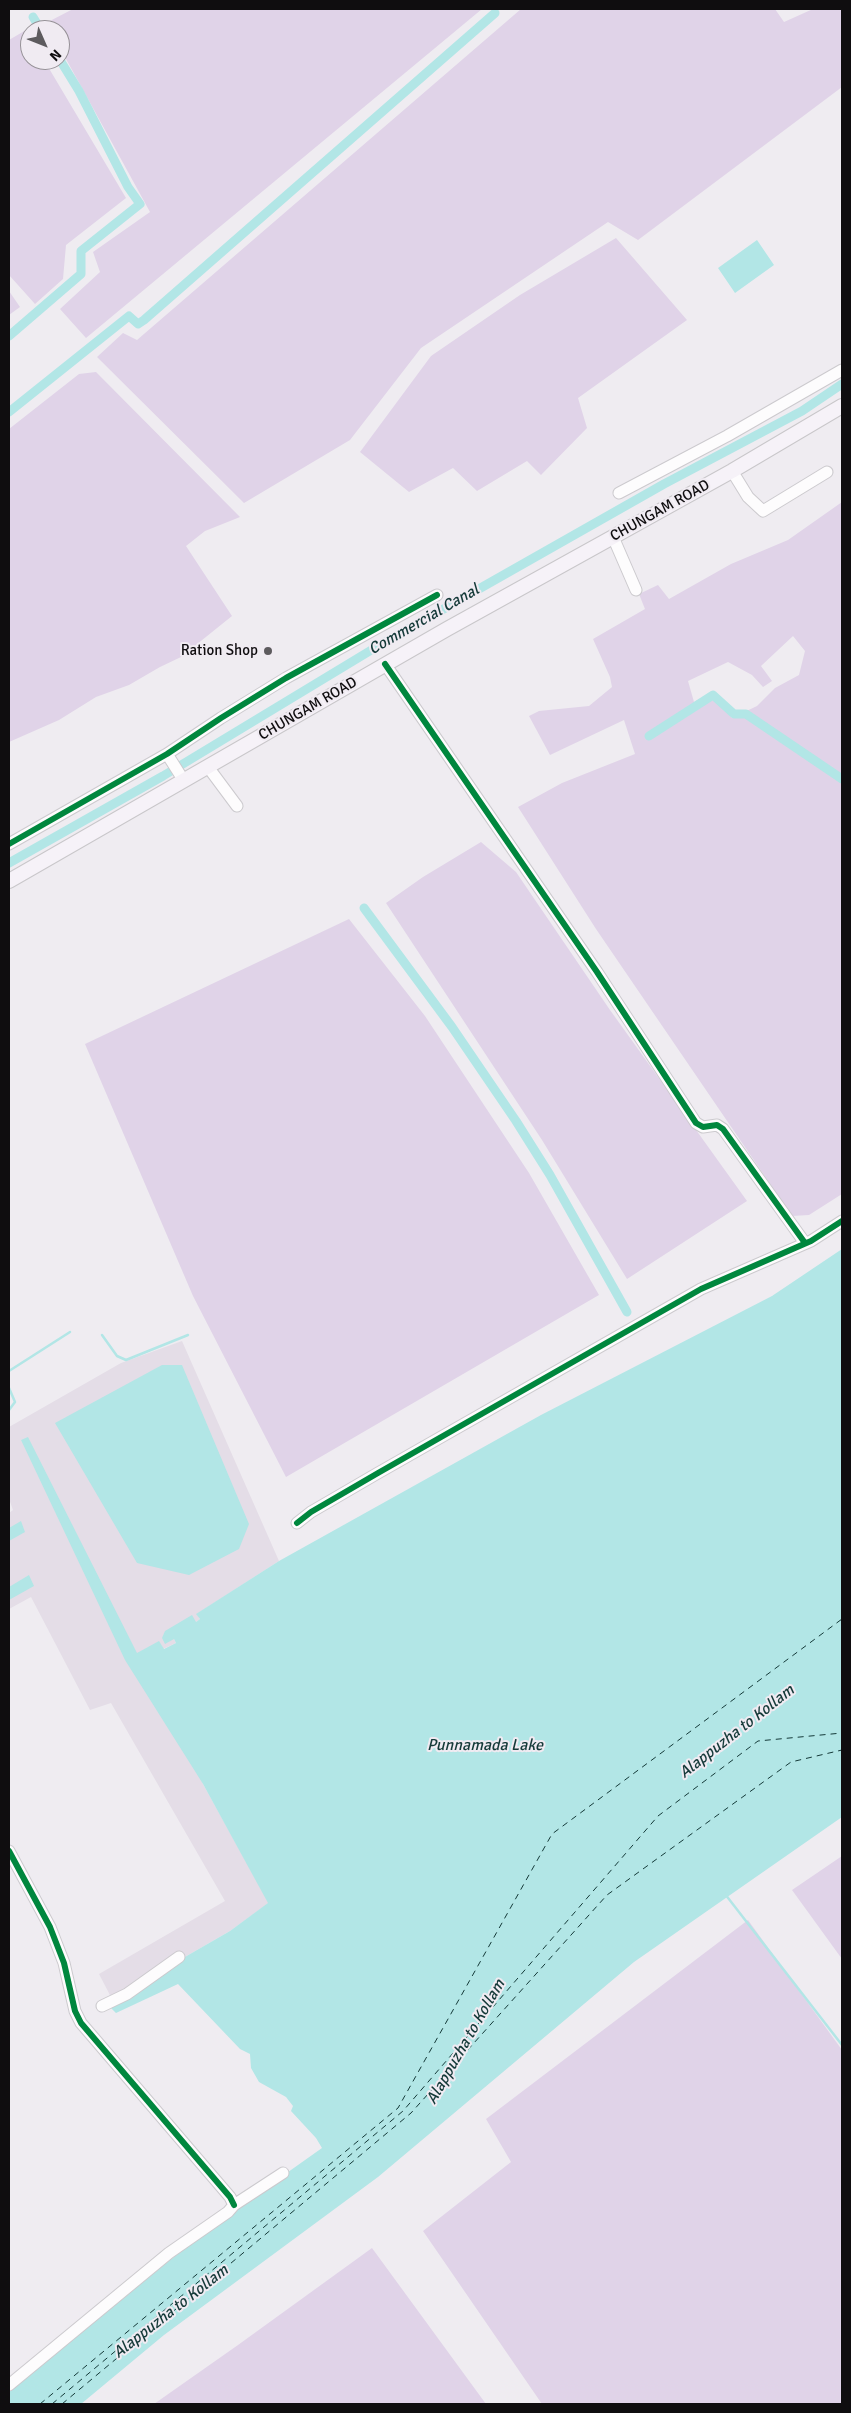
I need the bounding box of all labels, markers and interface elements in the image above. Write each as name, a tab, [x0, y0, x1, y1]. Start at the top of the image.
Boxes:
north arrow	[20, 20, 70, 70]
text: N	[46, 46, 65, 64]
street label: CHUNGAM ROAD	[607, 476, 713, 546]
water label: Commercial Canal	[365, 581, 483, 659]
place label: Ration Shop	[181, 642, 258, 660]
marker: Ration Shop	[262, 645, 274, 657]
street label: CHUNGAM ROAD	[255, 673, 361, 745]
water label: Alappuzha to Kollam	[676, 1681, 798, 1783]
water label: Punnamada Lake	[427, 1736, 543, 1756]
water label: Alappuzha to Kollam	[423, 1976, 509, 2108]
water label: Alappuzha to Kollam	[110, 2261, 232, 2363]

